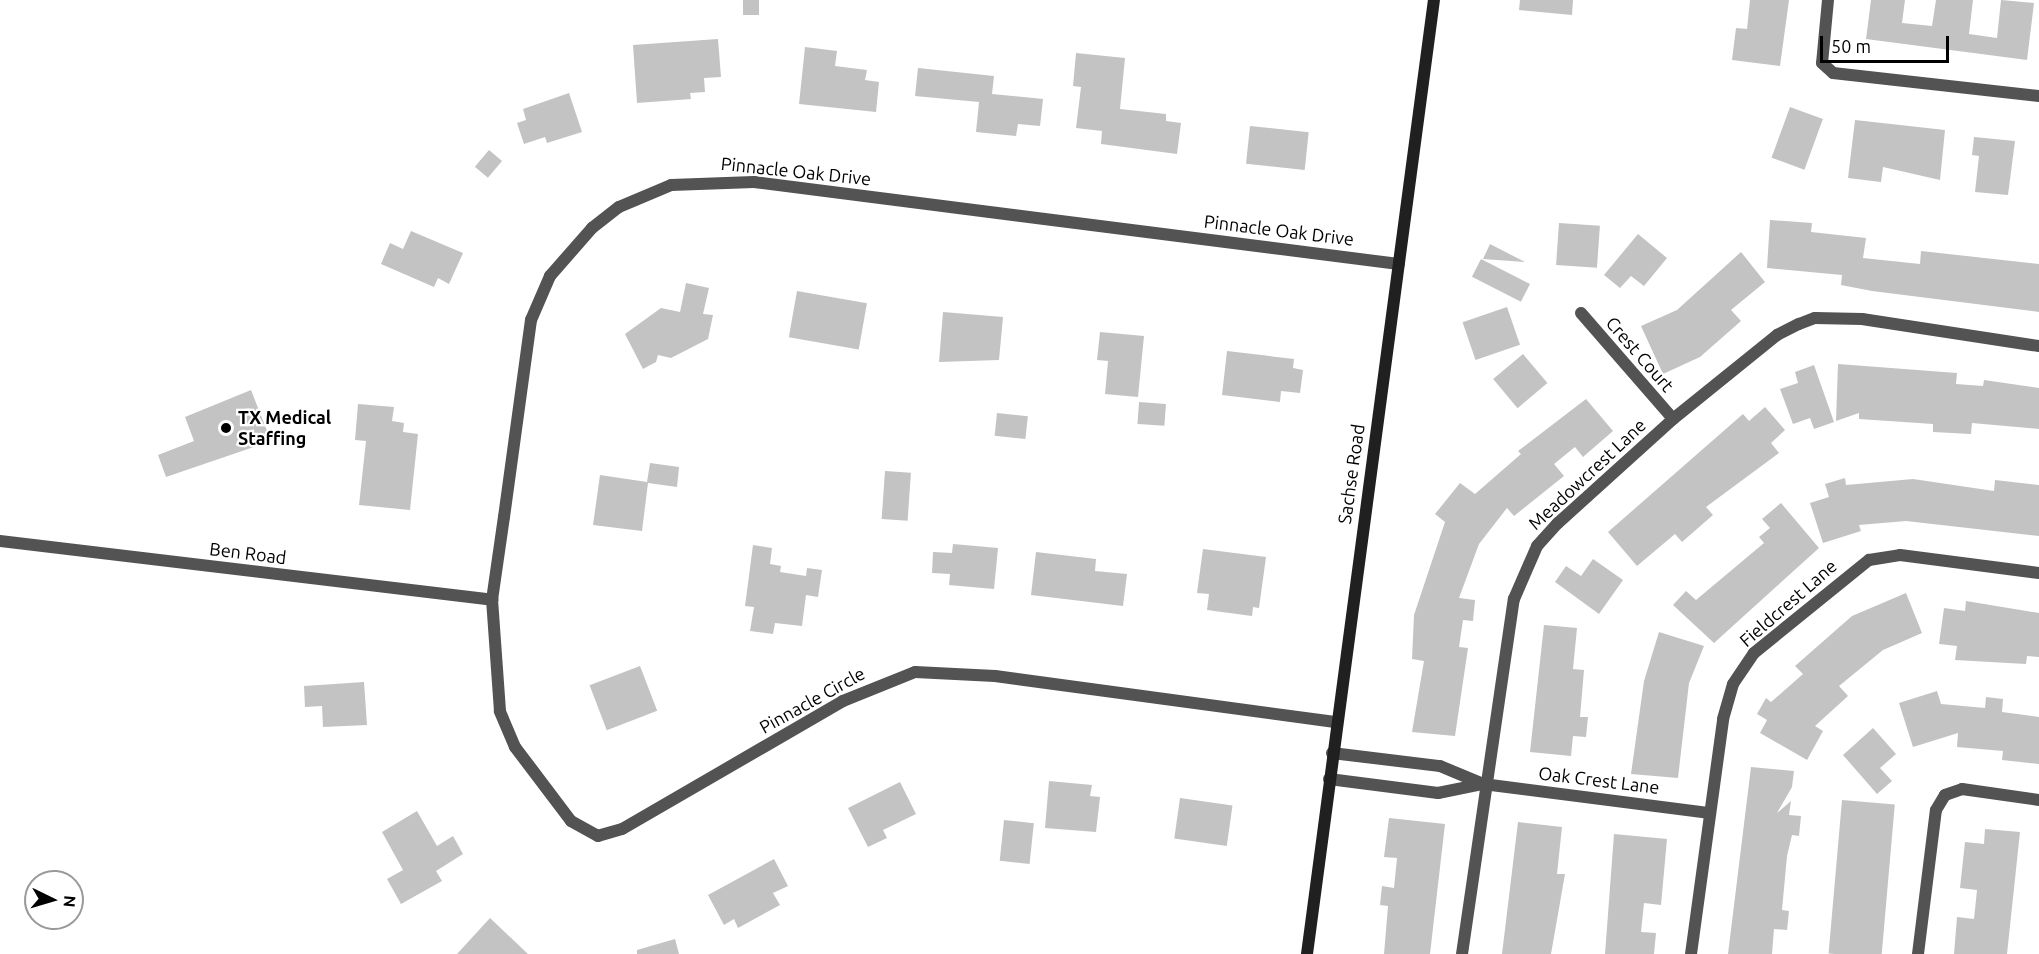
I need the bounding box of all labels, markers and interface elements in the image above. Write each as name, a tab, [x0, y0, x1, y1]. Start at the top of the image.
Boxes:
scale bar	[1823, 24, 1952, 62]
text: 50 m	[1831, 36, 1871, 56]
street label: Pinnacle Oak Drive	[720, 152, 872, 190]
street label: Pinnacle Oak Drive	[1203, 210, 1355, 250]
street label: Crest Court	[1602, 312, 1678, 396]
place label: TX Medical Staffing	[238, 407, 331, 450]
street label: Meadowcrest Lane	[1524, 414, 1650, 534]
marker: TX Medical Staffing	[219, 421, 233, 435]
street label: Sachse Road	[1333, 423, 1369, 525]
street label: Ben Road	[208, 538, 288, 568]
street label: Fieldcrest Lane	[1735, 555, 1841, 651]
street label: Pinnacle Circle	[755, 662, 869, 738]
street label: Oak Crest Lane	[1537, 762, 1661, 798]
north arrow	[24, 870, 84, 930]
text: N	[60, 895, 79, 908]

